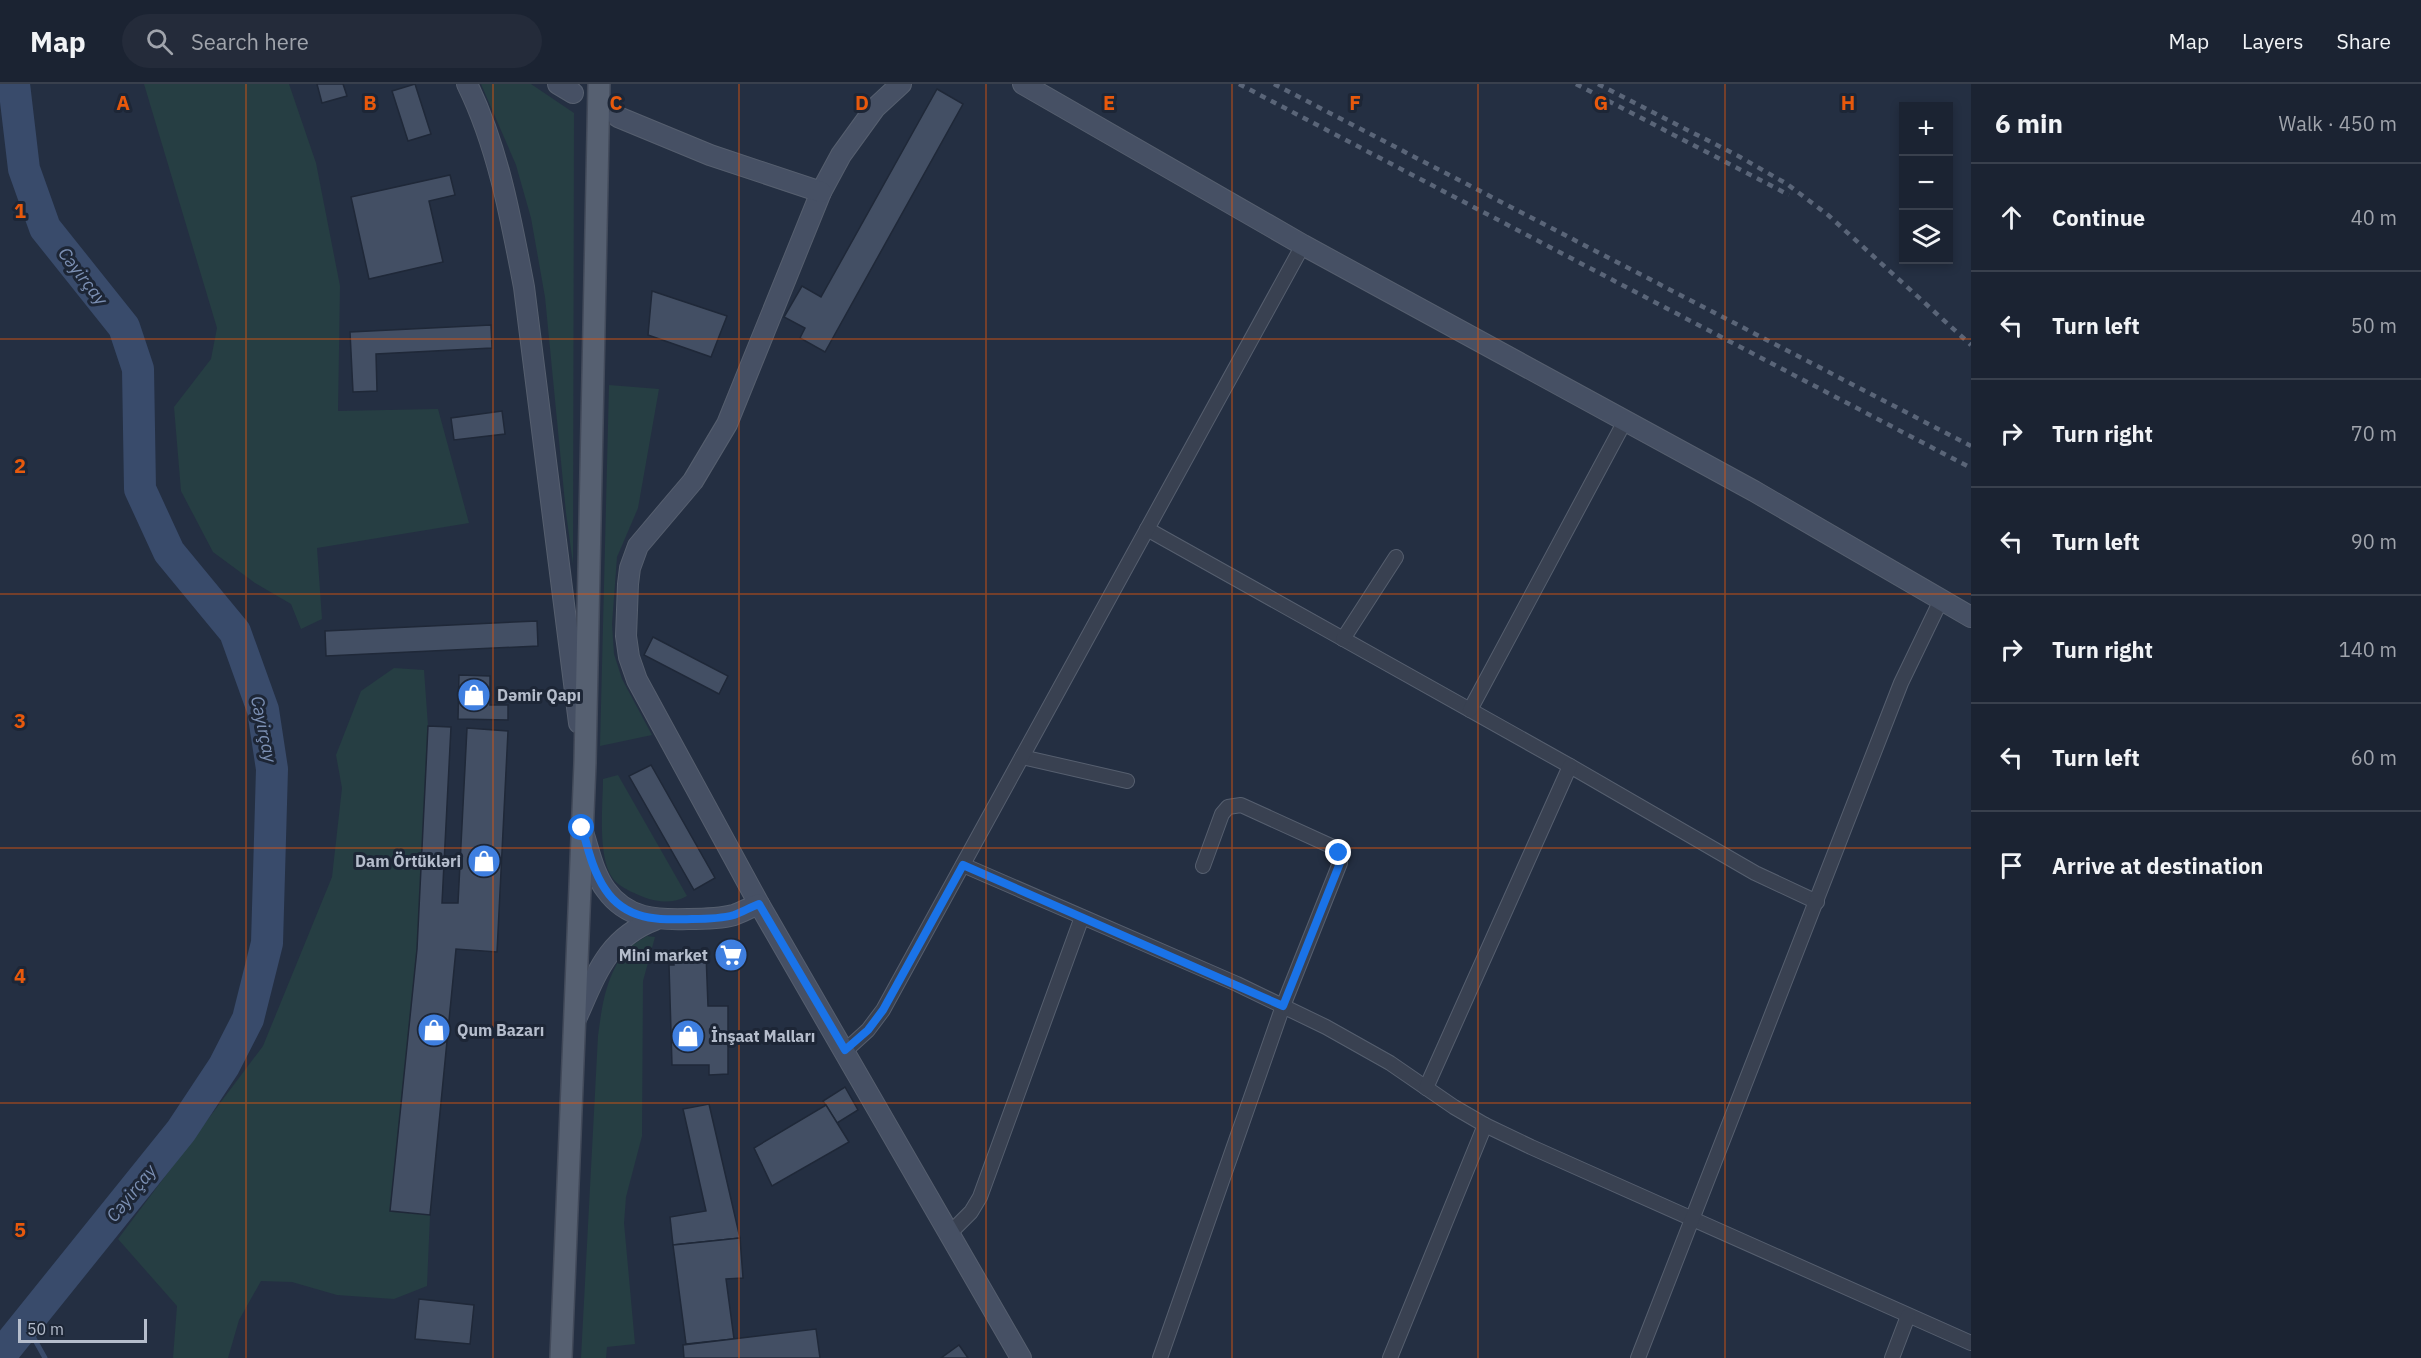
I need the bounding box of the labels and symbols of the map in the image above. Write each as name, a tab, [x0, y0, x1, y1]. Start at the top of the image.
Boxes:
text: A	[116, 89, 130, 116]
text: B	[363, 89, 377, 116]
text: C	[609, 89, 623, 116]
text: D	[855, 89, 869, 116]
text: E	[1103, 89, 1115, 116]
text: F	[1349, 89, 1361, 116]
text: G	[1594, 89, 1608, 116]
text: H	[1841, 89, 1855, 116]
text: 1	[14, 197, 26, 224]
water label: Cəyirçay	[53, 242, 114, 311]
text: 2	[14, 452, 26, 479]
shop icon: Dəmir Qapı	[456, 677, 492, 713]
place label: Dəmir Qapı	[497, 685, 581, 705]
water label: Cəyirçay	[246, 694, 283, 766]
text: 3	[14, 707, 26, 734]
route start	[568, 814, 594, 840]
route end	[1325, 839, 1351, 865]
shop icon: Dam Örtükləri	[466, 843, 502, 879]
place label: Dam Örtükləri	[355, 851, 461, 871]
supermarket icon: Mini market	[713, 937, 749, 973]
place label: Mini market	[619, 945, 708, 965]
text: 4	[14, 962, 26, 989]
shop icon: Qum Bazarı	[416, 1012, 452, 1048]
shop icon: İnşaat Malları	[670, 1018, 706, 1054]
place label: Qum Bazarı	[457, 1020, 544, 1040]
place label: İnşaat Malları	[711, 1026, 815, 1046]
water label: Cəyirçay	[101, 1159, 162, 1226]
text: 5	[14, 1216, 26, 1243]
scale bar	[18, 1316, 147, 1344]

